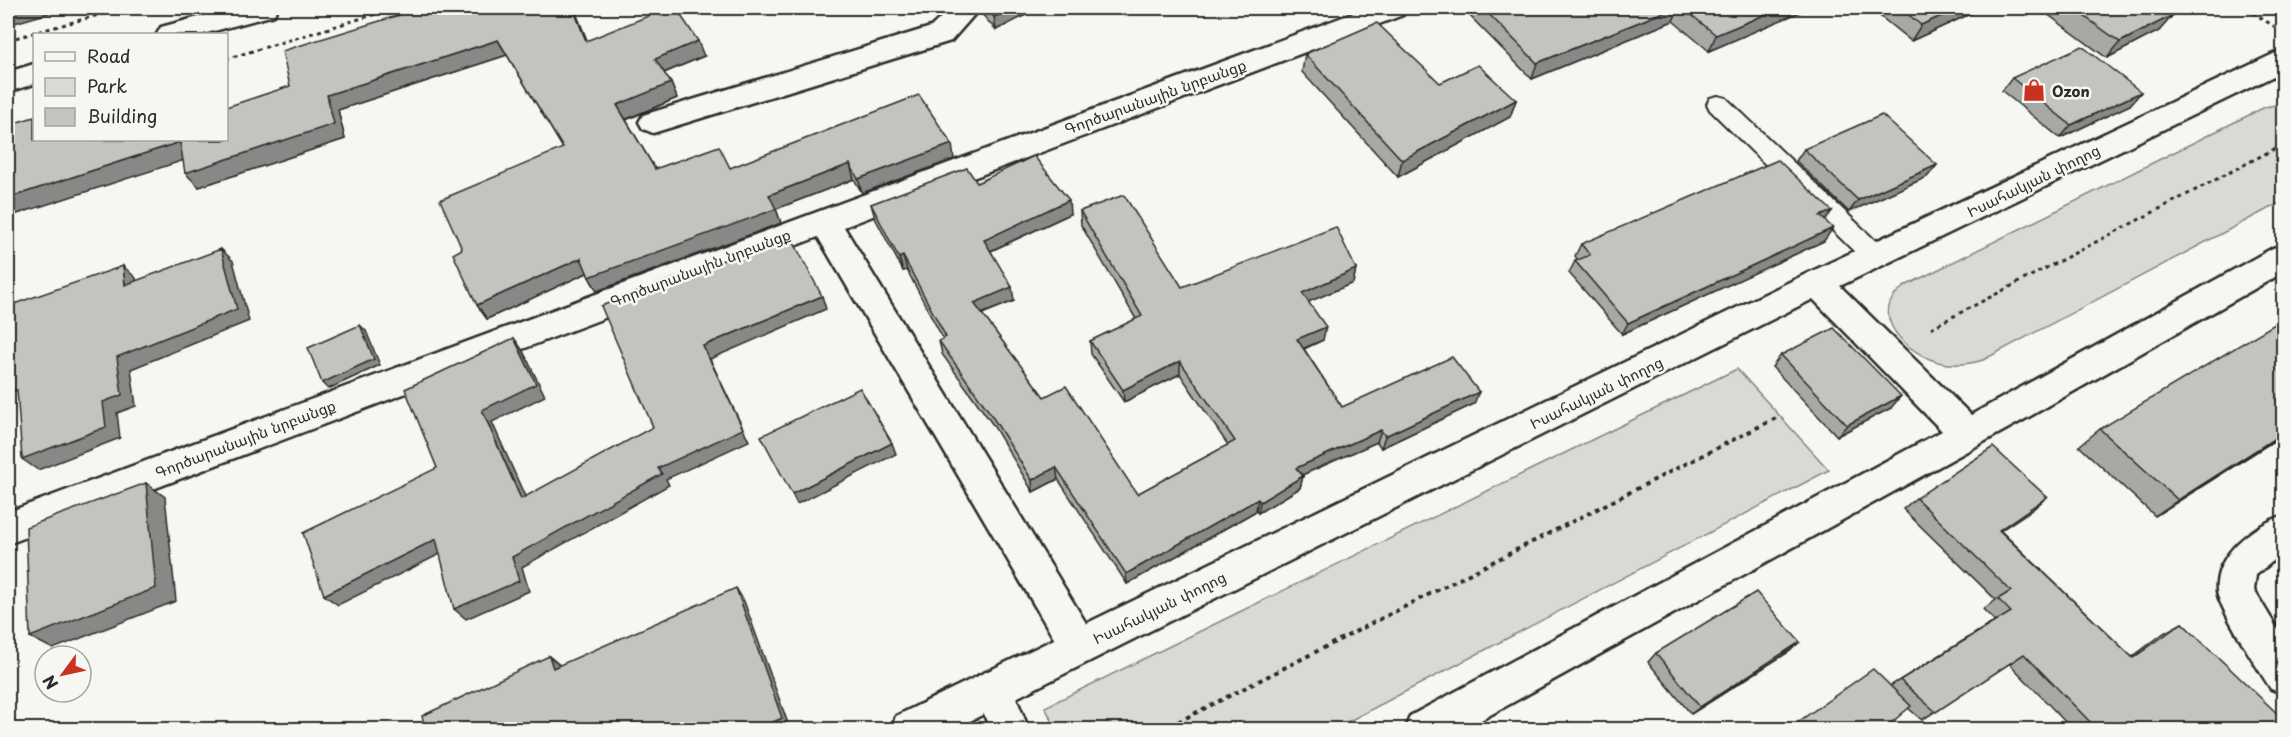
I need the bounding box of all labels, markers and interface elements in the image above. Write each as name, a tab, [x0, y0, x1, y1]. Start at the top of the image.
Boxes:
legend	[33, 33, 228, 141]
text: Road	[87, 42, 131, 69]
street label: Գործարանային նրբանցք	[1061, 52, 1249, 140]
text: Park	[87, 72, 127, 99]
shop icon: Ozon	[2021, 77, 2047, 103]
place label: Ozon	[2052, 79, 2090, 102]
text: Building	[87, 102, 157, 129]
street label: Իսահակյան փողոց	[1963, 138, 2103, 222]
street label: Գործարանային նրբանցք	[606, 222, 794, 312]
street label: Իսահակյան փողոց	[1526, 350, 1666, 434]
street label: Գործարանային նրբանցք	[151, 393, 339, 483]
street label: Իսահակյան փողոց	[1089, 565, 1229, 649]
north arrow	[33, 644, 93, 704]
text: N	[36, 671, 63, 695]

